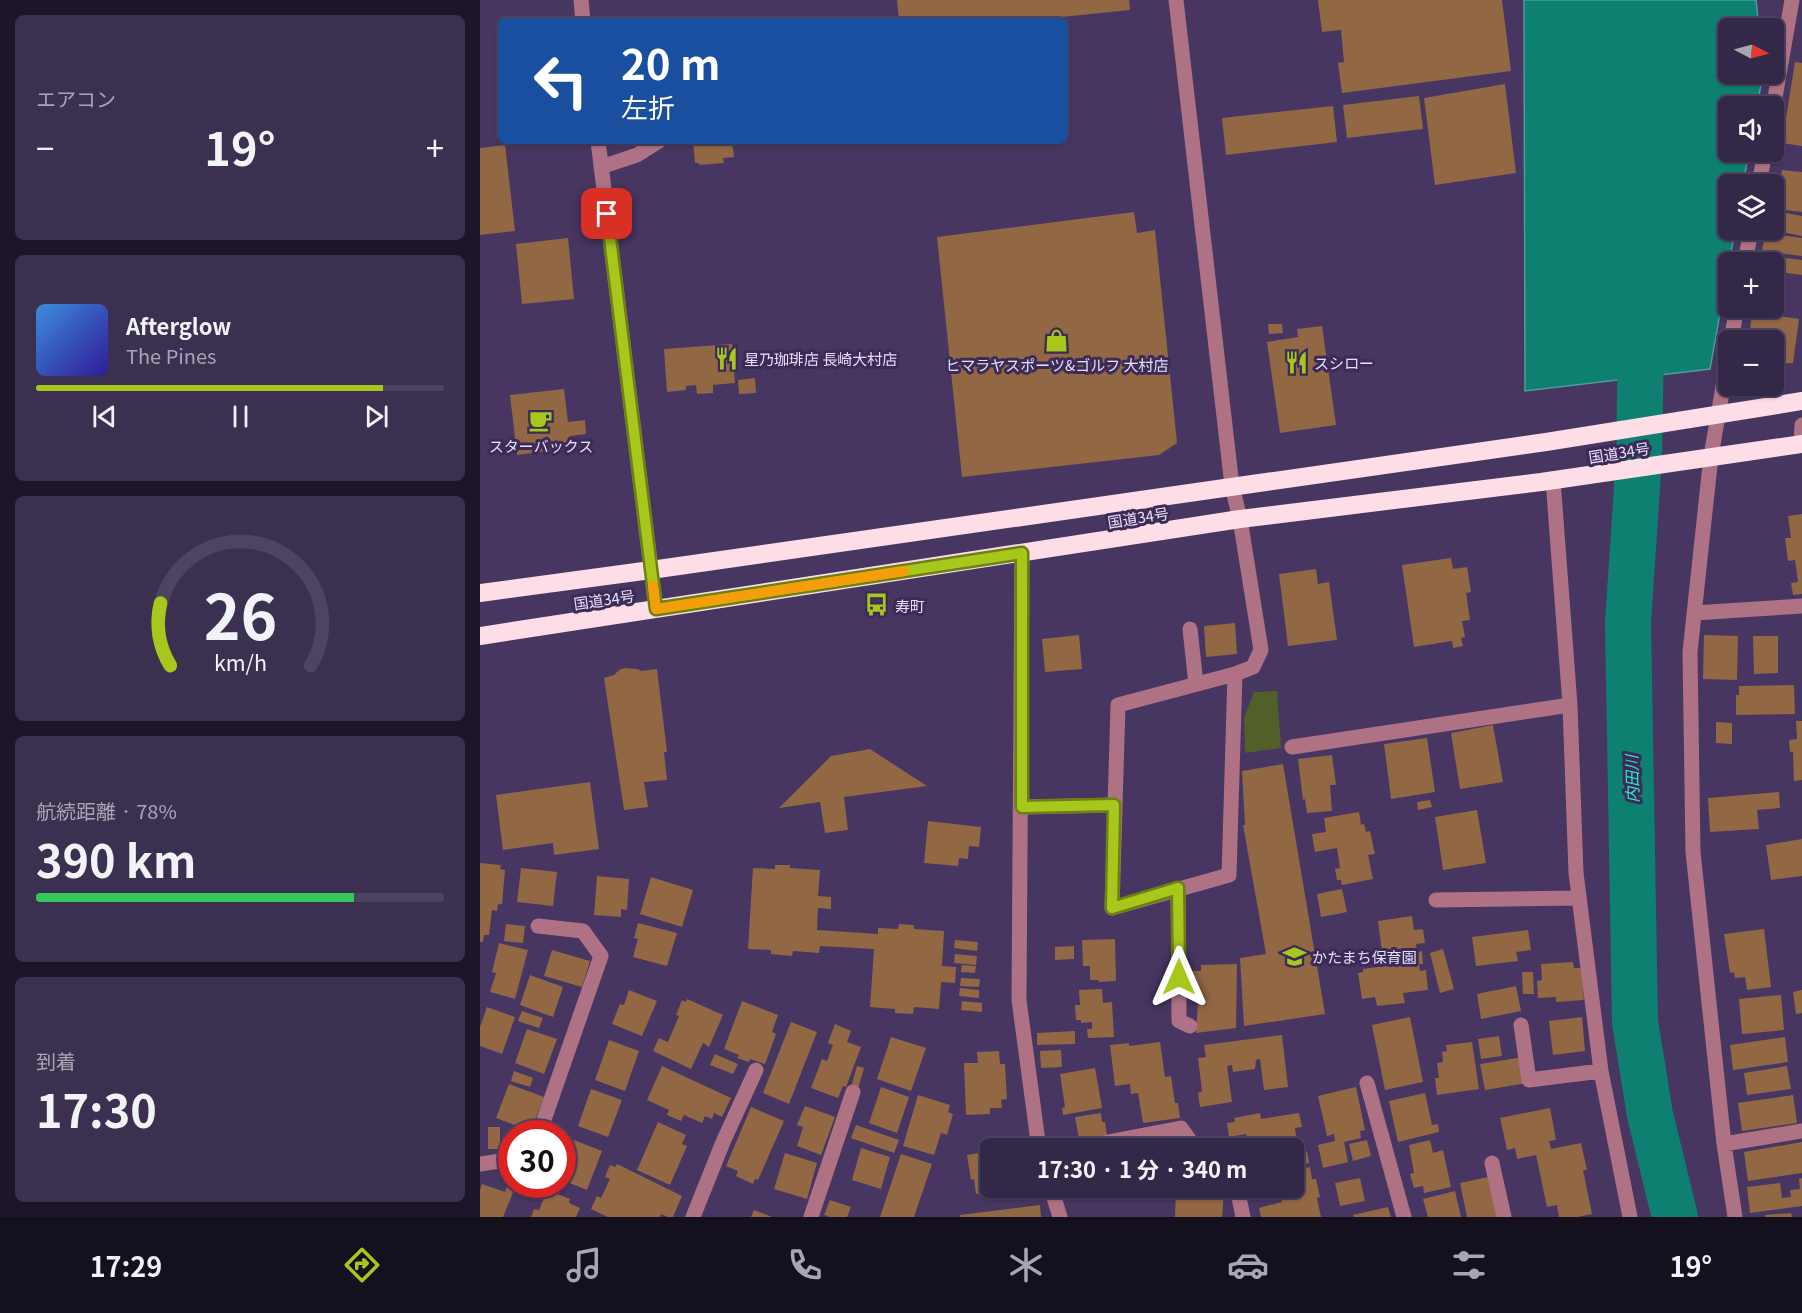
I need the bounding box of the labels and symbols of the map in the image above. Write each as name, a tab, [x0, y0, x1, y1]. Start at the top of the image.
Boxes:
north arrow	[1718, 18, 1784, 84]
pin	[581, 188, 632, 239]
shop icon: ヒマラヤスポーツ&ゴルフ 大村店	[1044, 327, 1070, 353]
restaurant icon: 星乃珈琲店 長崎大村店	[713, 345, 739, 371]
place label: 星乃珈琲店 長崎大村店	[744, 348, 897, 369]
restaurant icon: スシロー	[1283, 349, 1309, 375]
place label: スシロー	[1314, 352, 1374, 373]
place label: ヒマラヤスポーツ&ゴルフ 大村店	[945, 354, 1169, 375]
cafe icon: スターバックス	[528, 408, 554, 434]
place label: スターバックス	[489, 435, 593, 456]
street label: 国道34号	[1587, 437, 1651, 467]
street label: 国道34号	[1106, 502, 1170, 532]
street label: 国道34号	[572, 584, 636, 614]
bus stop icon: 寿町	[864, 592, 890, 618]
place label: 寿町	[895, 595, 925, 616]
water label: 内田川	[1619, 753, 1643, 803]
school or university icon: かたまち保育園	[1281, 943, 1307, 969]
position arrow	[1147, 945, 1211, 1009]
place label: かたまち保育園	[1312, 946, 1417, 967]
speed limit sign: 30	[498, 1120, 576, 1198]

